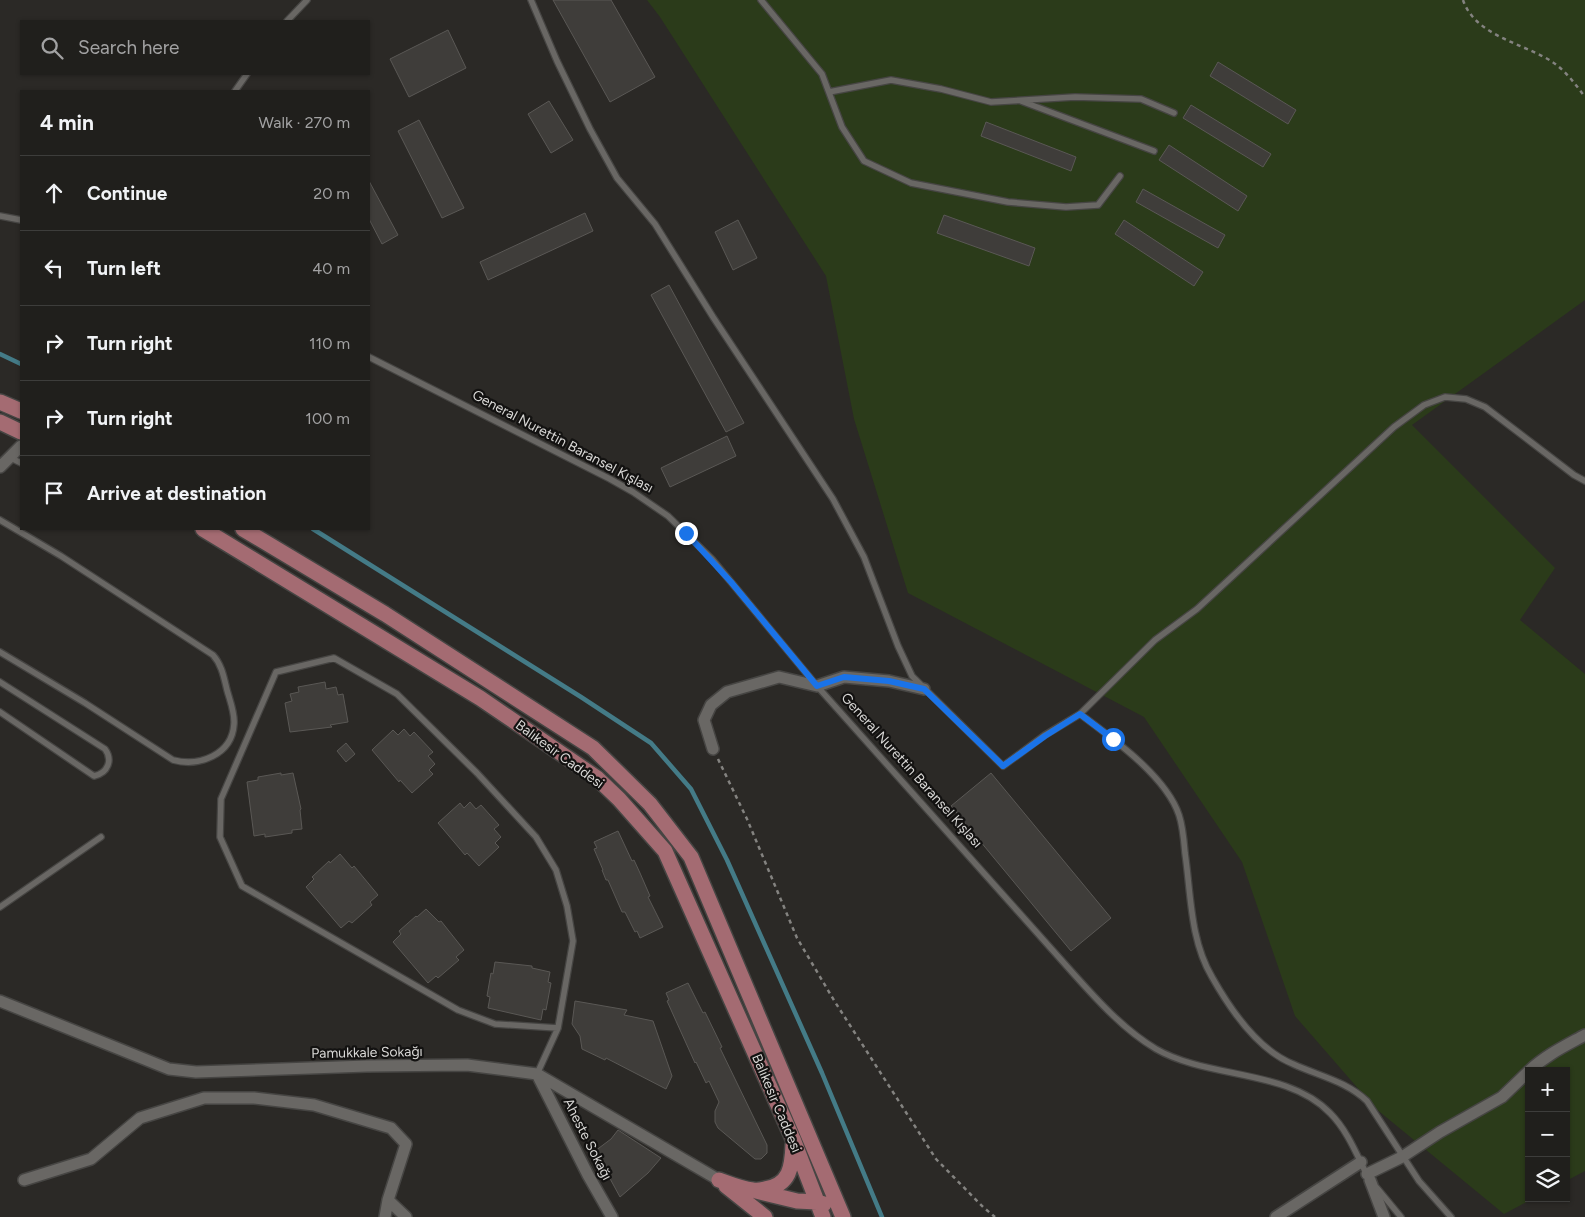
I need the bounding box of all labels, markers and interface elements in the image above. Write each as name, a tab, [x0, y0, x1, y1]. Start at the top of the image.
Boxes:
search box	[20, 20, 370, 75]
icon: search	[38, 34, 66, 62]
text: Search here	[78, 36, 180, 59]
text: 4 min	[40, 110, 94, 135]
text: Walk · 270 m	[259, 113, 350, 132]
icon: ahead	[40, 179, 68, 207]
text: Continue	[87, 182, 167, 205]
text: 20 m	[313, 184, 350, 203]
icon: left	[40, 254, 68, 282]
text: Turn left	[87, 257, 161, 280]
text: 40 m	[312, 259, 350, 278]
icon: right	[40, 329, 68, 357]
text: Turn right	[87, 332, 173, 355]
text: 110 m	[309, 334, 350, 353]
street label: General Nurettin Baransel Kışlası	[469, 386, 656, 497]
icon: right	[40, 404, 68, 432]
text: Turn right	[87, 407, 173, 430]
text: 100 m	[305, 409, 350, 428]
icon: arrive	[40, 479, 68, 507]
text: Arrive at destination	[87, 482, 266, 505]
route end	[675, 522, 698, 545]
street label: General Nurettin Baransel Kışlası	[837, 689, 986, 851]
street label: Balıkesir Caddesi	[512, 717, 607, 792]
route start	[1102, 728, 1125, 751]
street label: Pamukkale Sokağı	[311, 1043, 423, 1062]
street label: Balıkesir Caddesi	[748, 1051, 805, 1155]
map controls	[1525, 1067, 1570, 1202]
button: +	[1525, 1067, 1570, 1112]
street label: Aheste Sokağı	[560, 1095, 616, 1183]
button: −	[1525, 1112, 1570, 1157]
button: layers	[1525, 1157, 1570, 1202]

